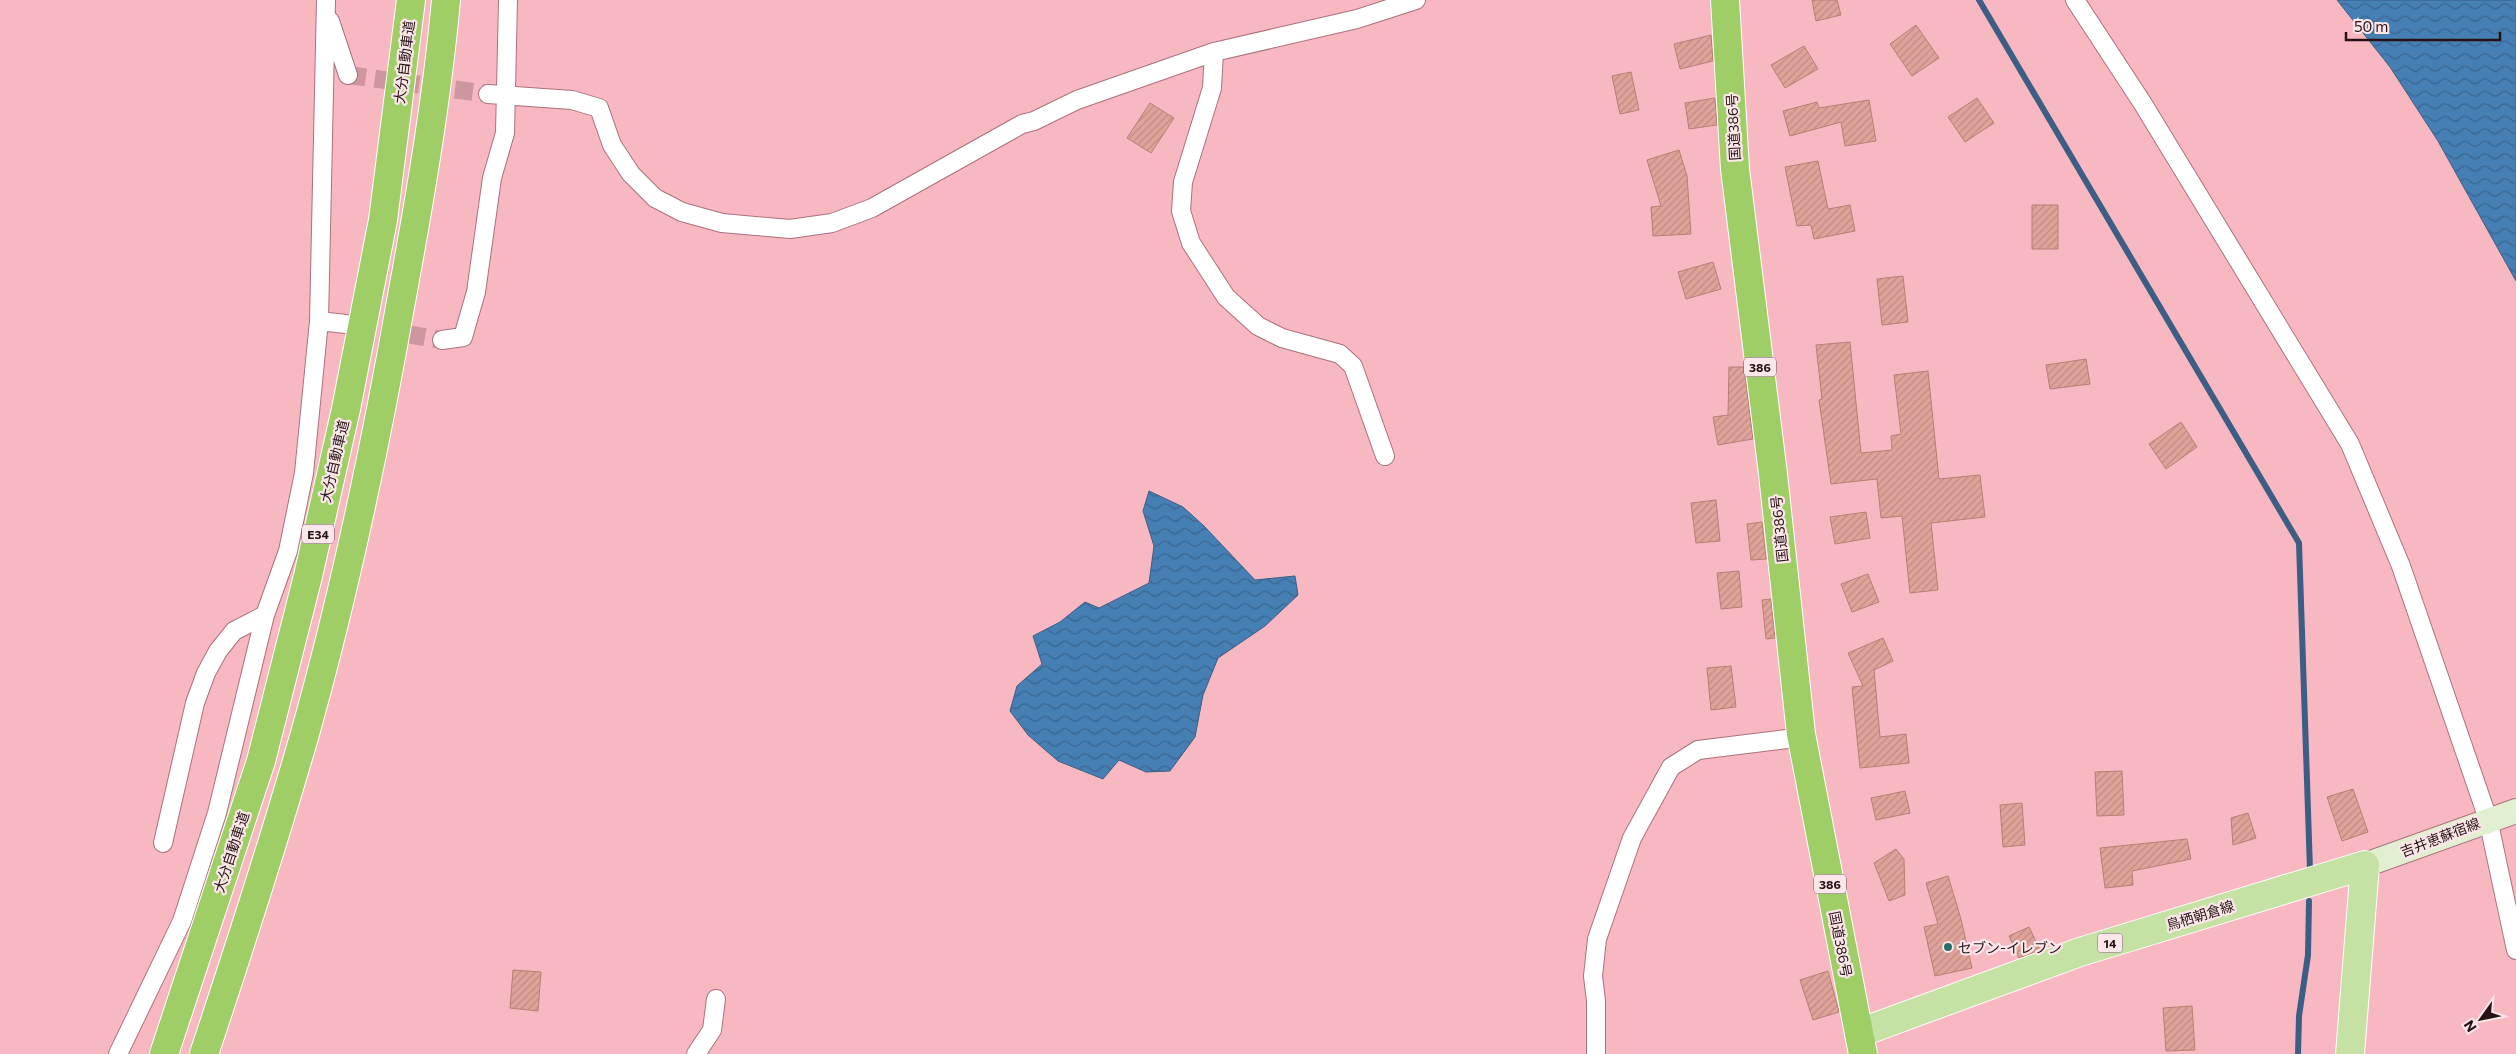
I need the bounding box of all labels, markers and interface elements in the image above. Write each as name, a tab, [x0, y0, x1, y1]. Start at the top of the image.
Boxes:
scale bar	[2346, 10, 2500, 42]
text: 50 m	[2354, 17, 2388, 35]
street label: 大分自動車道	[390, 19, 418, 105]
street label: 国道386号	[1723, 93, 1743, 161]
road number: 386	[1744, 358, 1776, 377]
street label: 大分自動車道	[316, 418, 352, 504]
street label: 国道386号	[1767, 495, 1791, 563]
road number: E34	[302, 524, 334, 544]
street label: 大分自動車道	[210, 809, 252, 895]
street label: 吉井恵蘇宿線	[2398, 814, 2482, 860]
road number: 386	[1814, 874, 1846, 894]
street label: 鳥栖朝倉線	[2164, 897, 2236, 933]
street label: 国道386号	[1826, 910, 1856, 978]
road number: 14	[2098, 934, 2122, 952]
place label: セブン-イレブン	[1958, 939, 2062, 956]
marker: セブン-イレブン	[1942, 941, 1954, 953]
north arrow	[2456, 994, 2506, 1044]
text: N	[2460, 1017, 2480, 1035]

